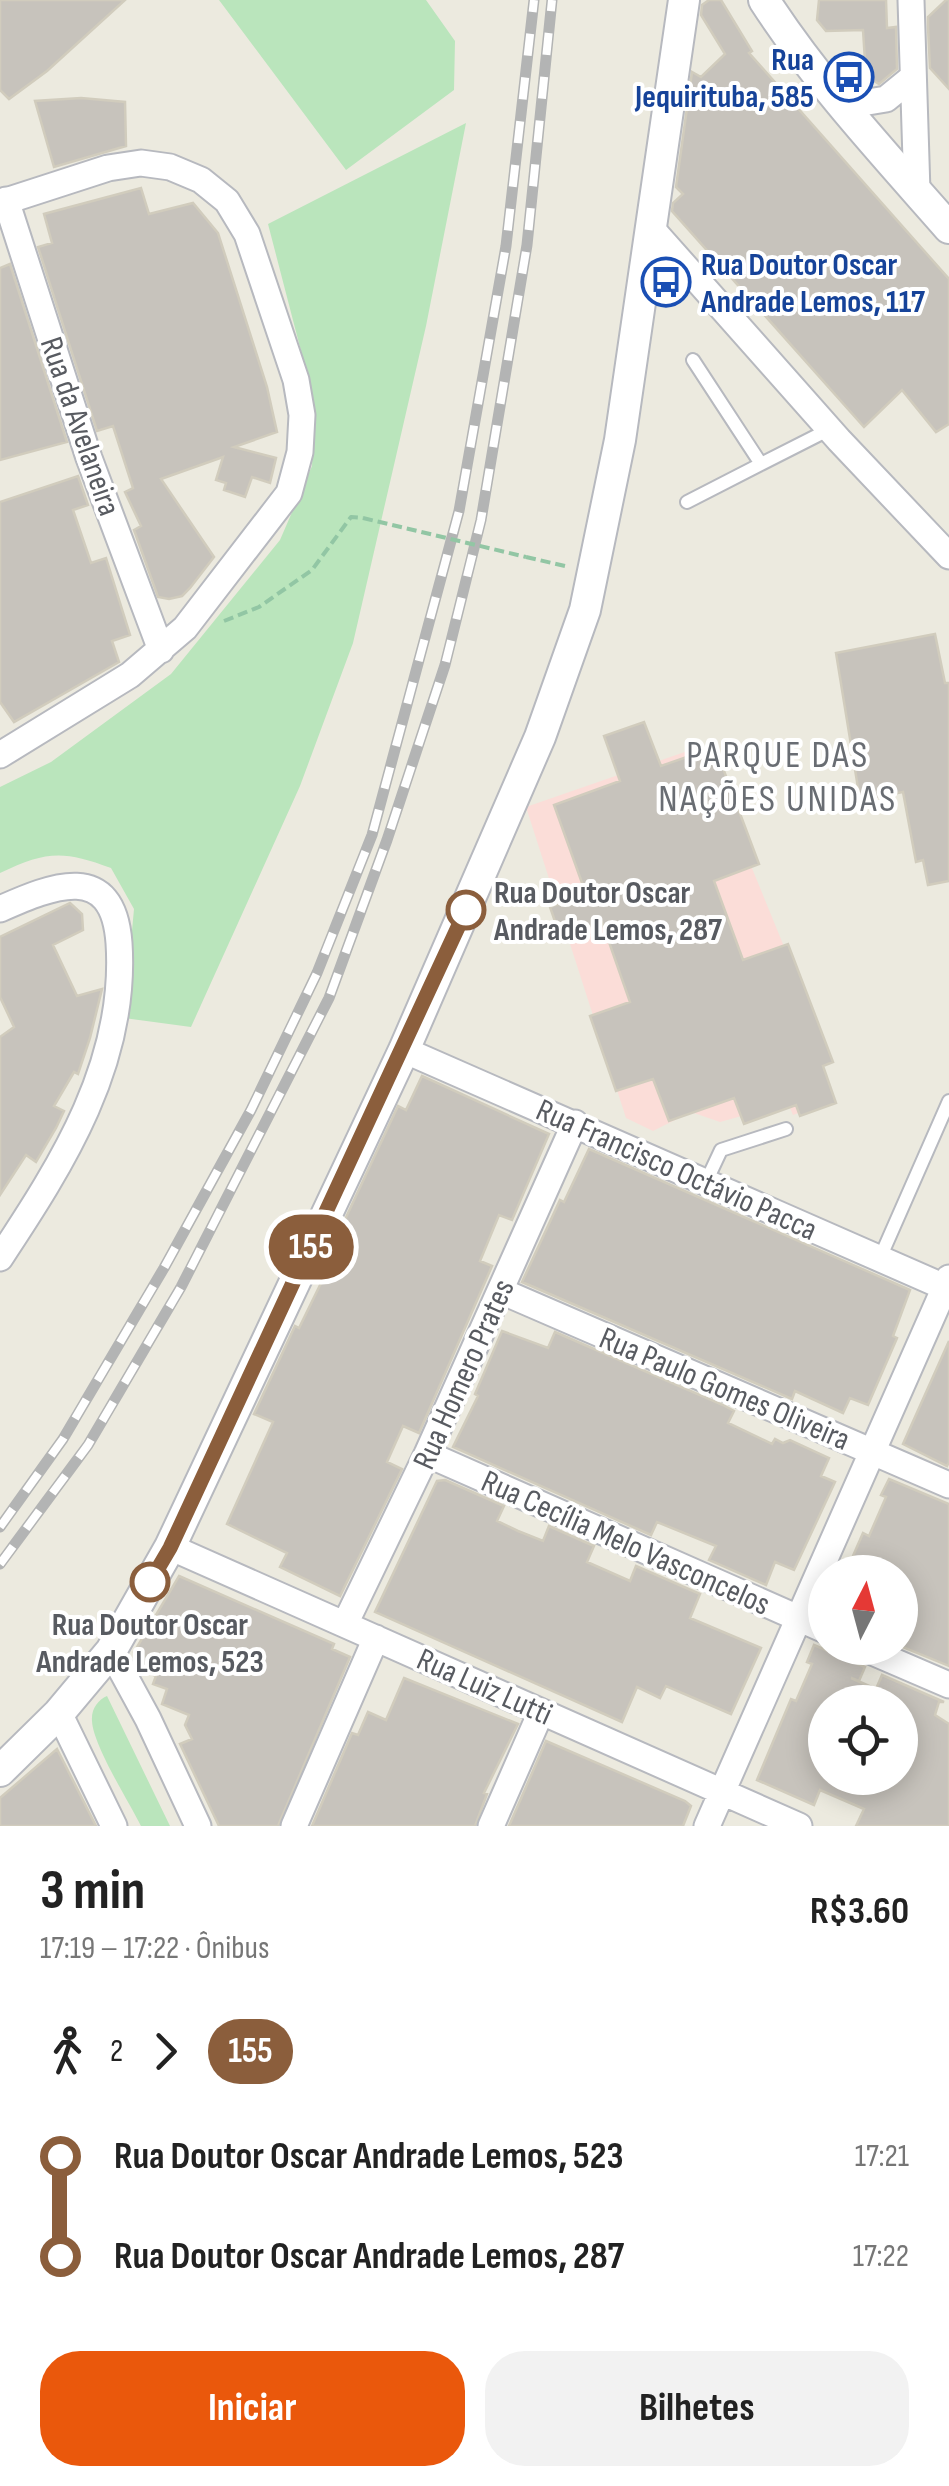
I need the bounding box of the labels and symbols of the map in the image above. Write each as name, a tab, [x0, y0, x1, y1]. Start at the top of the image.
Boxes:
place label: Rua Jequirituba, 585	[634, 41, 814, 117]
bus stop icon: Rua Jequirituba, 585	[823, 51, 875, 103]
place label: Rua Doutor Oscar Andrade Lemos, 117	[700, 246, 925, 322]
bus stop icon: Rua Doutor Oscar Andrade Lemos, 117	[640, 256, 692, 308]
street label: Rua da Avelaneira	[31, 332, 128, 521]
district label: PARQUE DAS NAÇÕES UNIDAS	[658, 733, 898, 822]
place label: Rua Doutor Oscar Andrade Lemos, 287	[493, 874, 722, 950]
marker: Rua Doutor Oscar Andrade Lemos, 287	[447, 891, 485, 929]
street label: Rua Francisco Octávio Pacca	[530, 1091, 823, 1250]
line badge: 155	[254, 1214, 368, 1280]
street label: Rua Homero Prates	[405, 1274, 524, 1476]
street label: Rua Paulo Gomes Oliveira	[593, 1319, 856, 1460]
street label: Rua Cecília Melo Vasconcelos	[475, 1462, 776, 1625]
north arrow	[808, 1555, 918, 1665]
marker: Rua Doutor Oscar Andrade Lemos, 523	[131, 1563, 169, 1601]
place label: Rua Doutor Oscar Andrade Lemos, 523	[35, 1606, 264, 1682]
street label: Rua Luiz Lutti	[411, 1640, 558, 1734]

